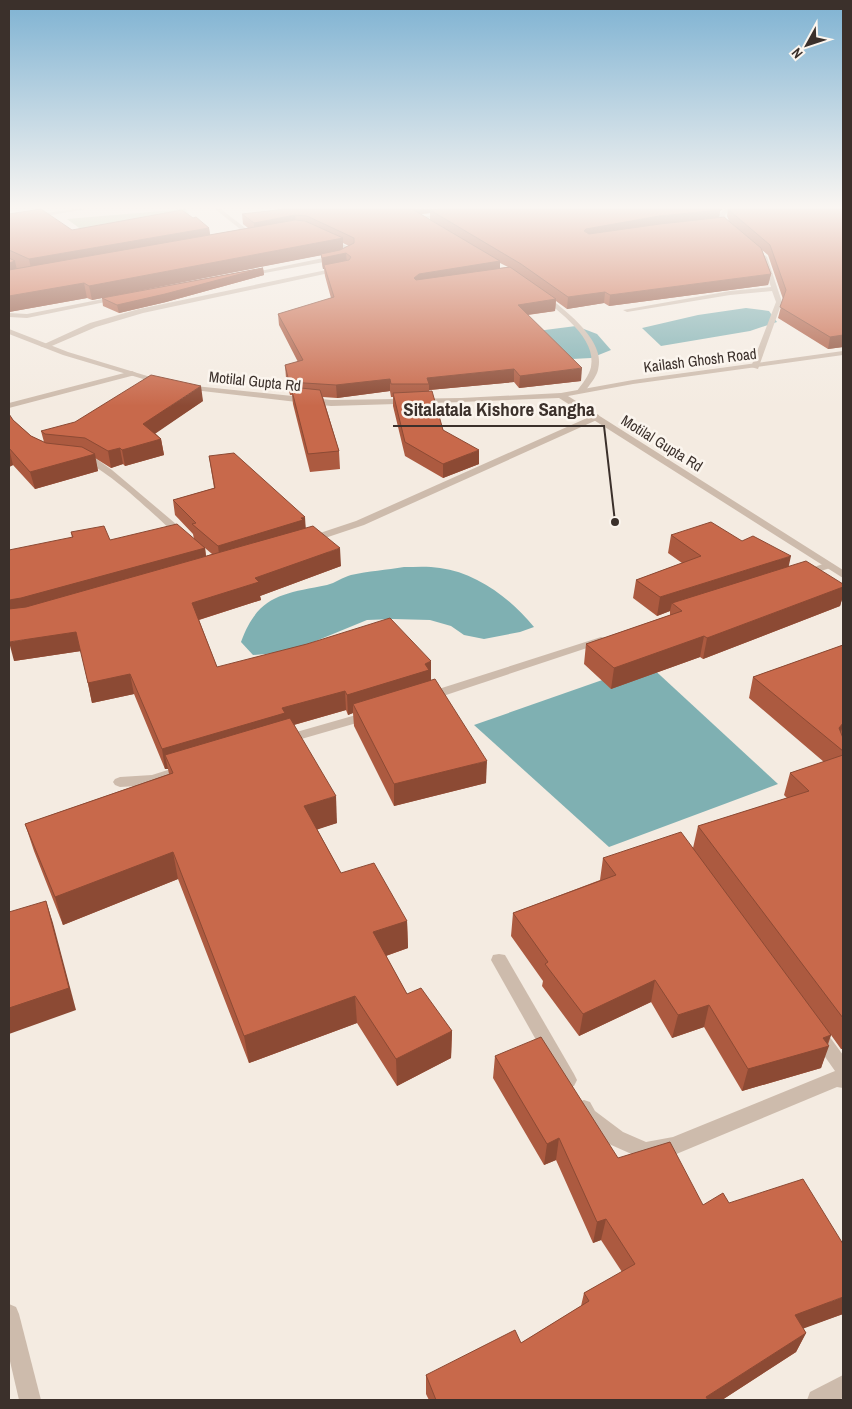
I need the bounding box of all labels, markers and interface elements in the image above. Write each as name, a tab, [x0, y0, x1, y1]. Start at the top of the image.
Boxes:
north arrow	[782, 20, 832, 70]
text: N	[787, 44, 807, 62]
street label: Kailash Ghosh Road	[642, 343, 758, 377]
street label: Motilal Gupta Rd	[208, 366, 302, 396]
callout: Sitalatala Kishore Sangha	[393, 392, 604, 426]
text: Sitalatala Kishore Sangha	[403, 396, 595, 422]
street label: Motilal Gupta Rd	[617, 410, 707, 476]

